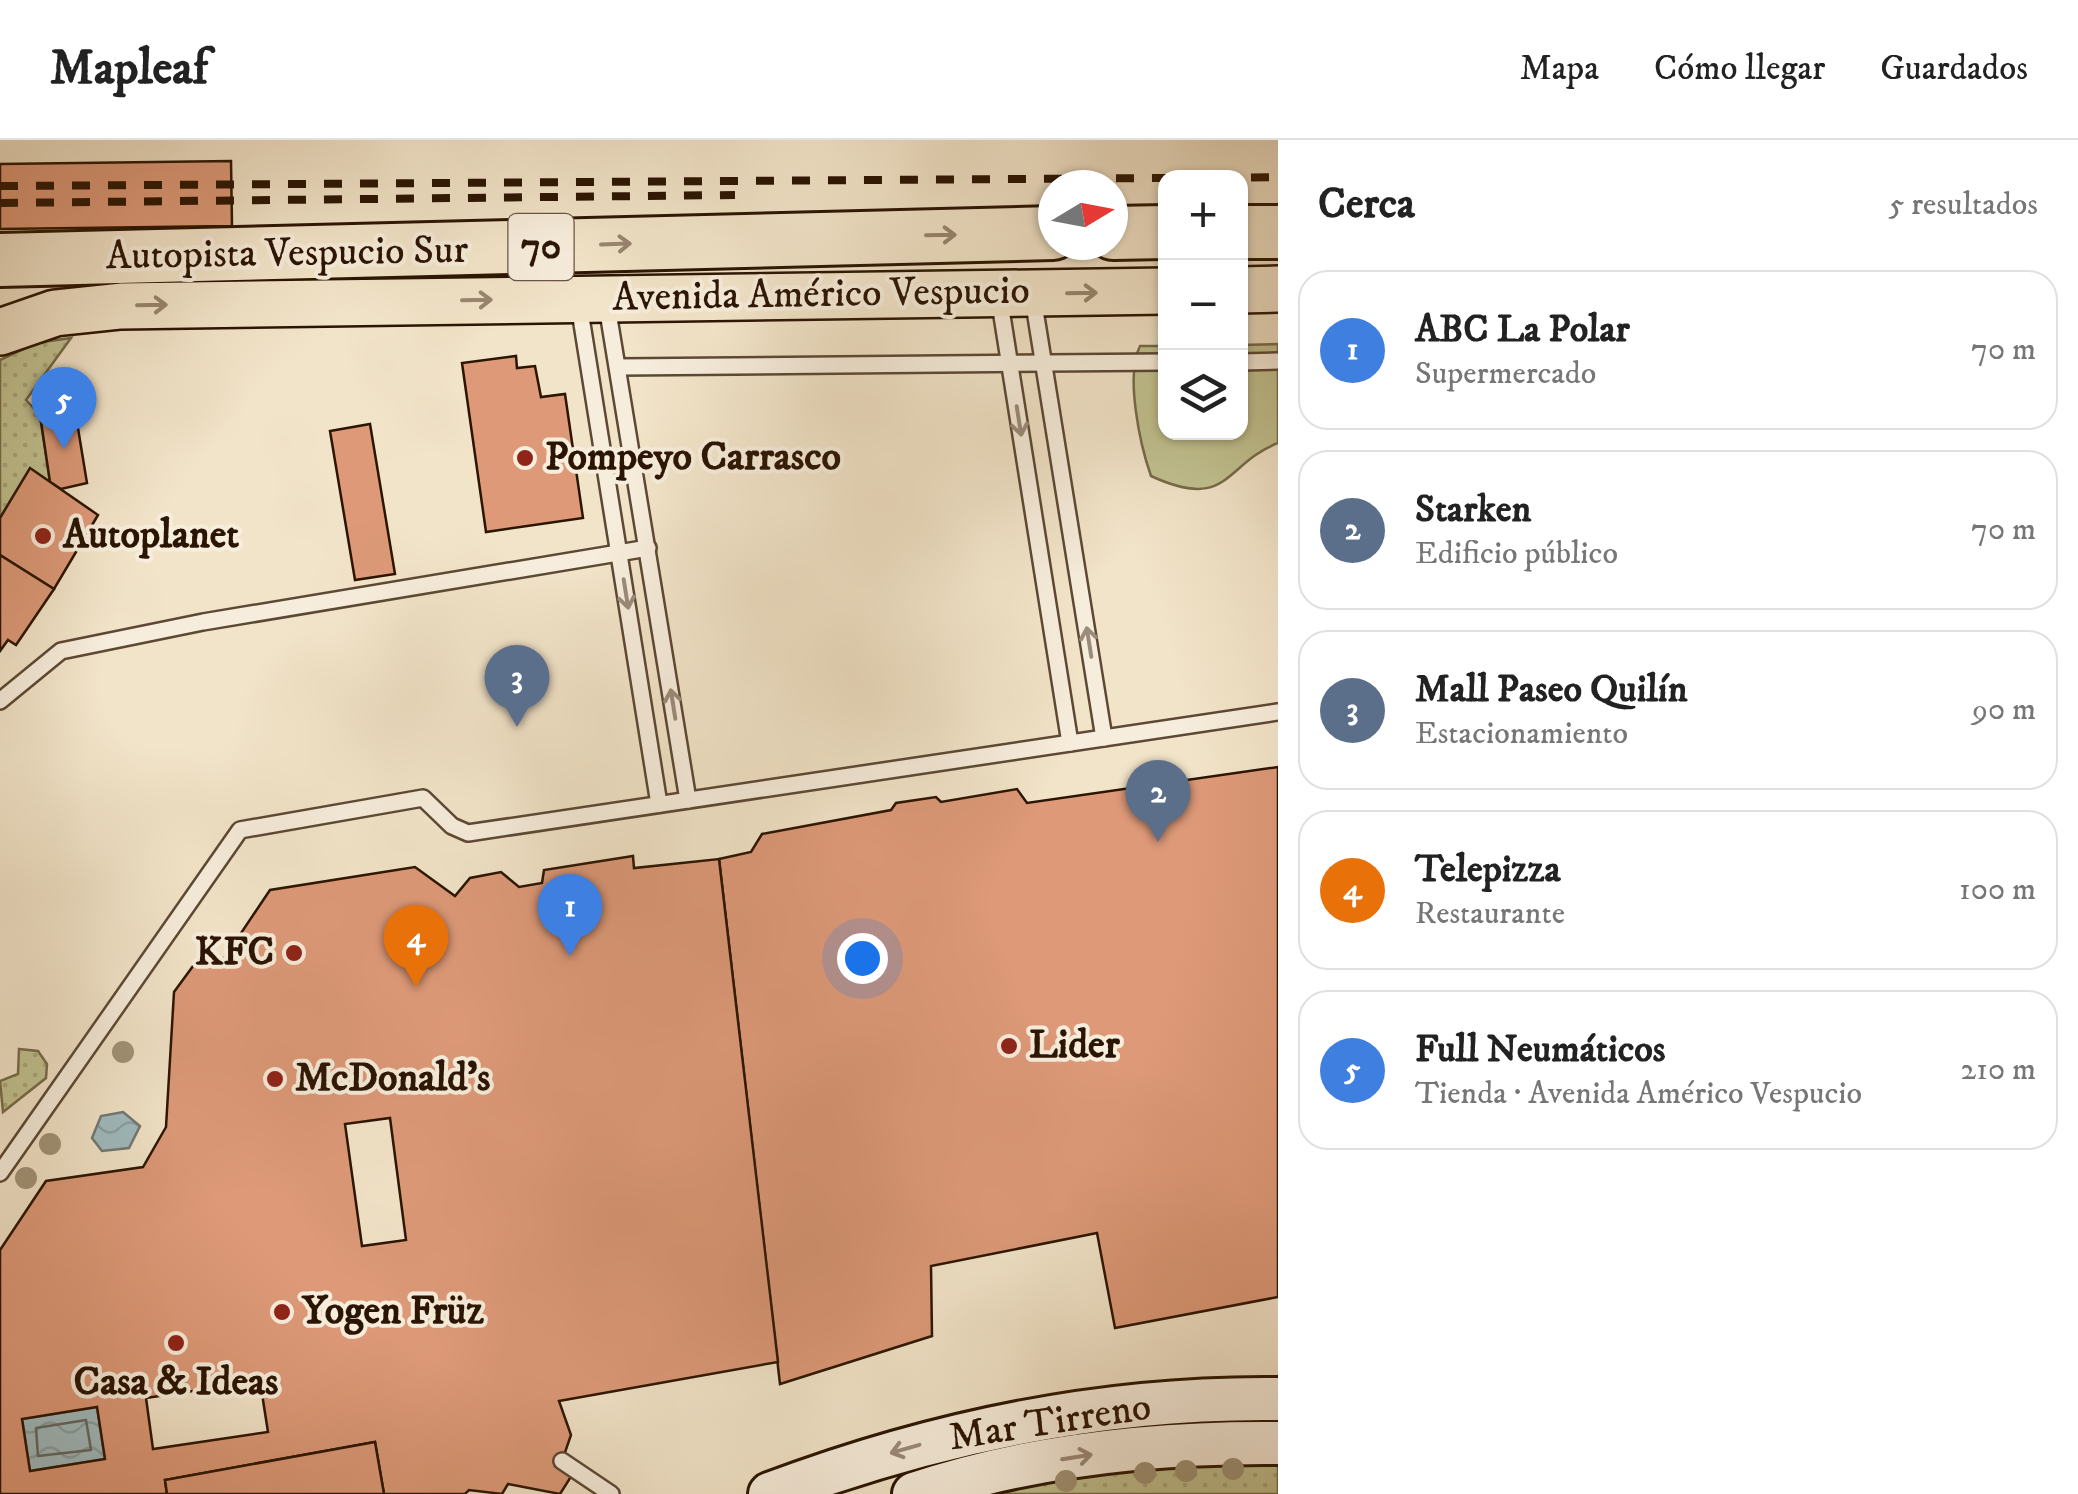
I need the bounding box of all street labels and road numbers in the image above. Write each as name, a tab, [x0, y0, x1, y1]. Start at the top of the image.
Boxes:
road number: 70	[508, 214, 574, 280]
street label: Autopista Vespucio Sur	[105, 226, 469, 282]
street label: Avenida Américo Vespucio	[612, 266, 1030, 324]
street label: Mar Tirreno	[945, 1382, 1155, 1464]

